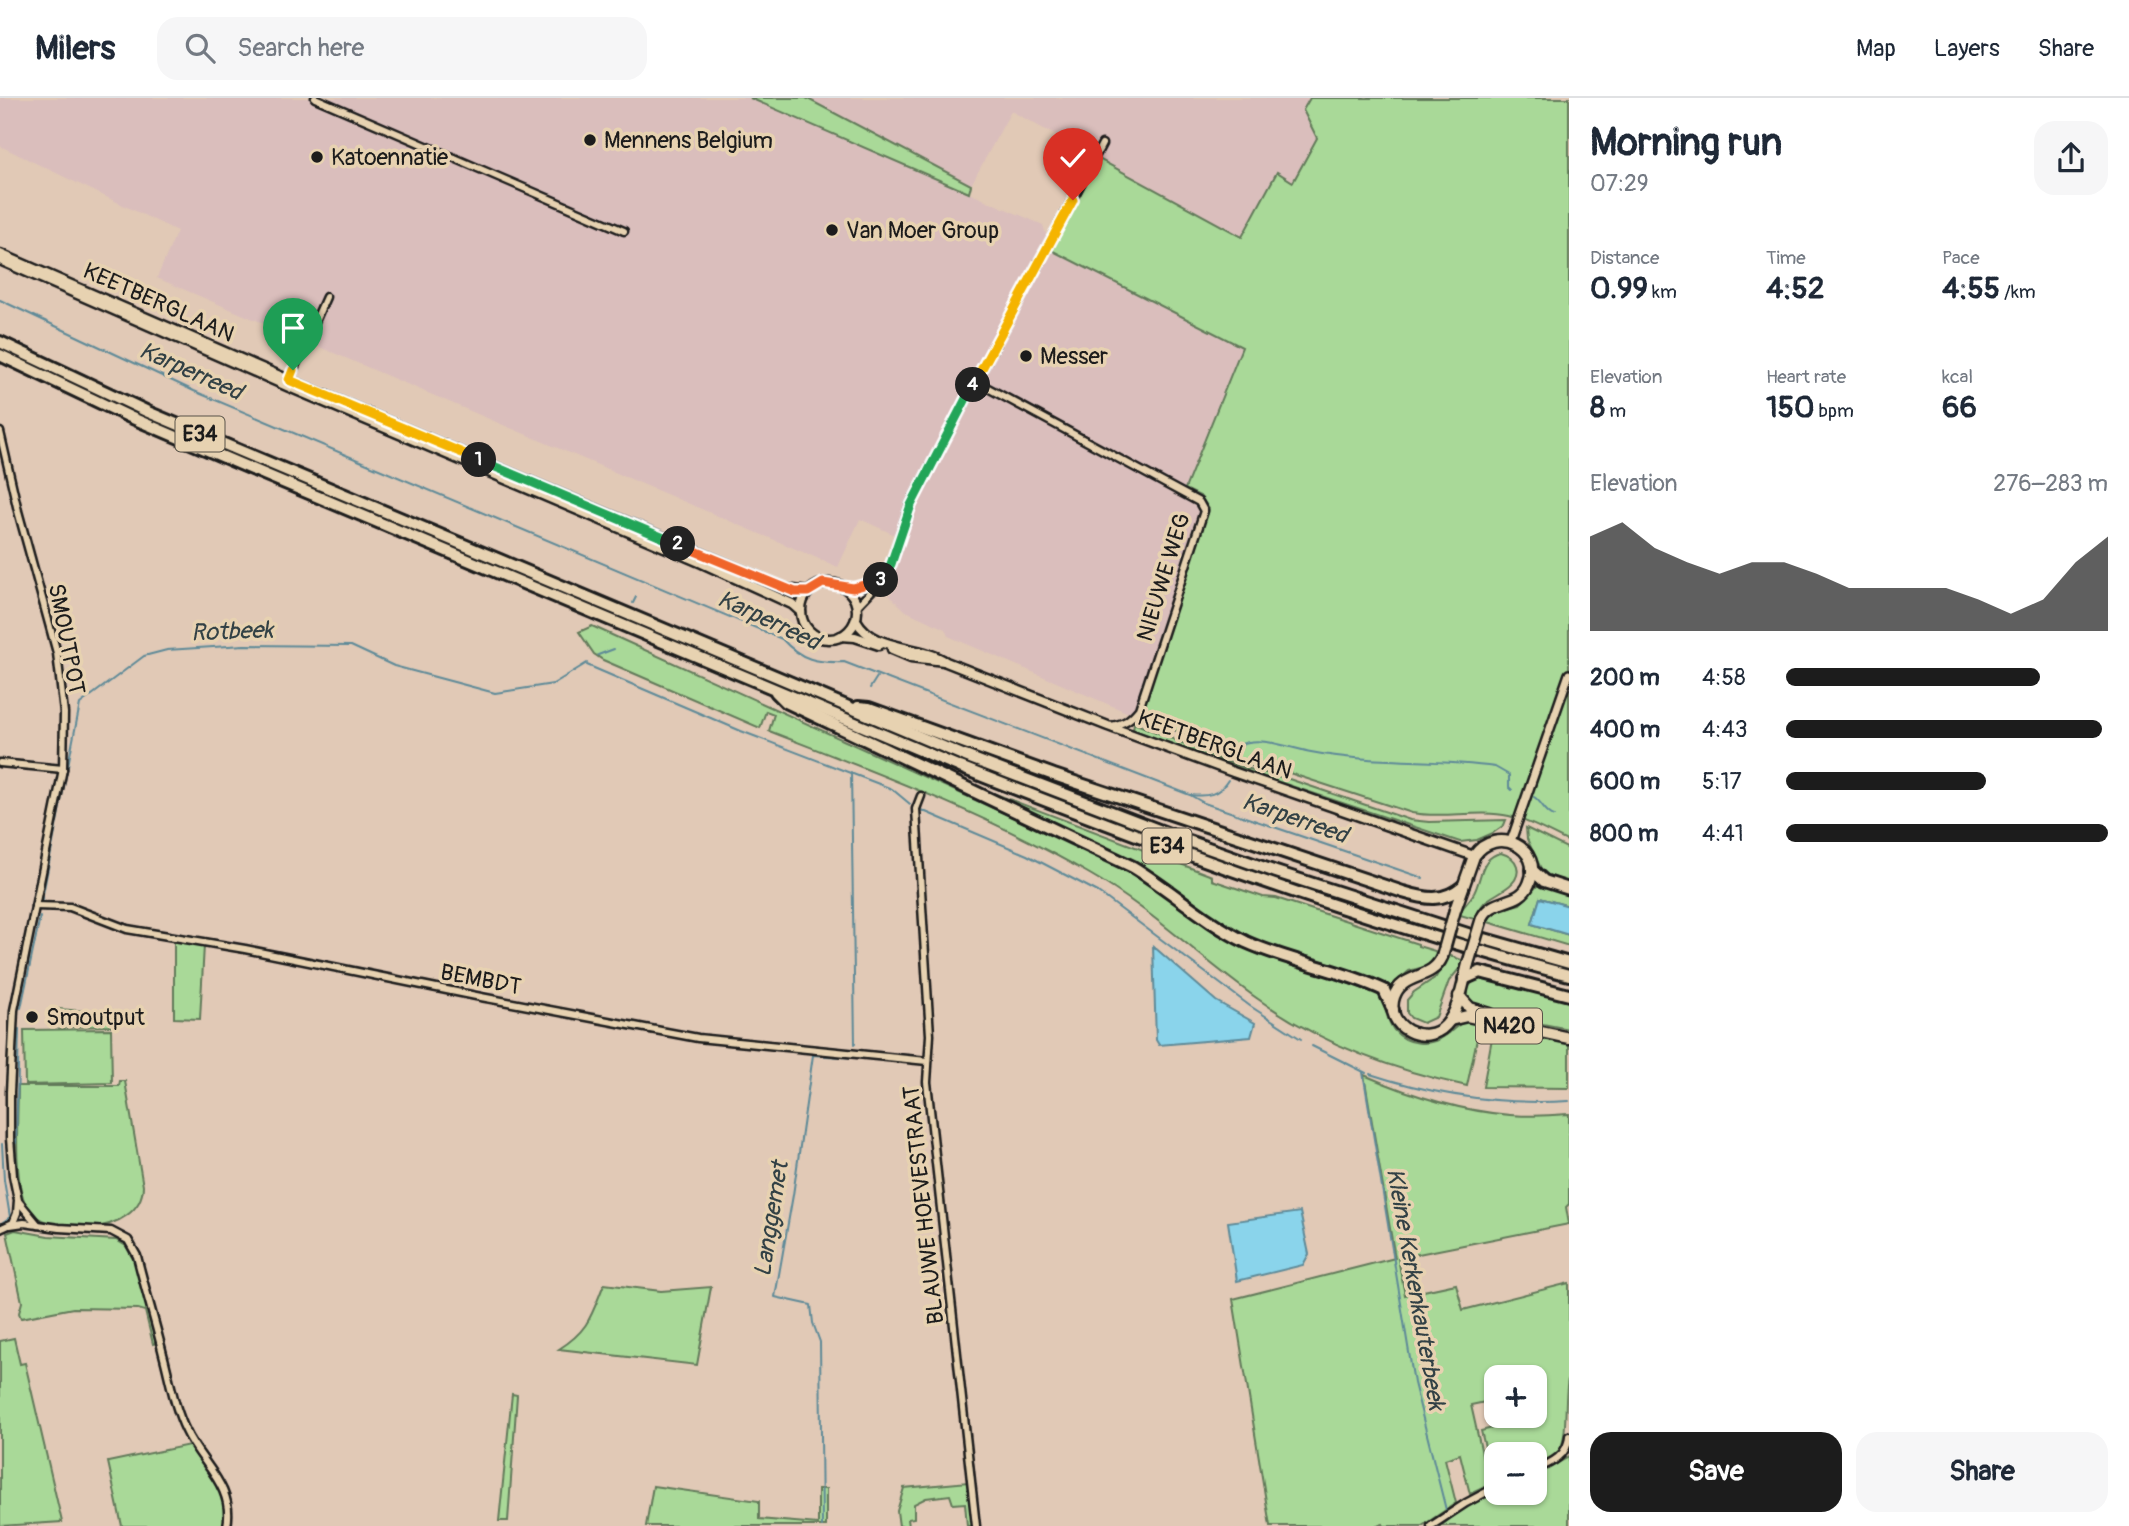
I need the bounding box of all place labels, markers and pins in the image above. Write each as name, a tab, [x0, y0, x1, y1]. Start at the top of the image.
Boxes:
place label: Mennens Belgium	[604, 126, 773, 155]
pin	[1043, 128, 1103, 200]
marker: Mennens Belgium	[582, 132, 598, 148]
place label: Katoennatie	[331, 143, 449, 172]
marker: Katoennatie	[309, 149, 325, 165]
place label: Van Moer Group	[846, 216, 999, 245]
marker: Van Moer Group	[824, 222, 840, 238]
pin	[263, 298, 323, 370]
place label: Messer	[1040, 342, 1108, 371]
marker: Messer	[1018, 348, 1034, 364]
pin: 4	[956, 368, 990, 402]
pin: 1	[462, 442, 496, 478]
pin: 2	[660, 526, 696, 562]
pin: 3	[864, 562, 898, 598]
place label: Smoutput	[46, 1003, 145, 1032]
marker: Smoutput	[24, 1009, 40, 1025]

